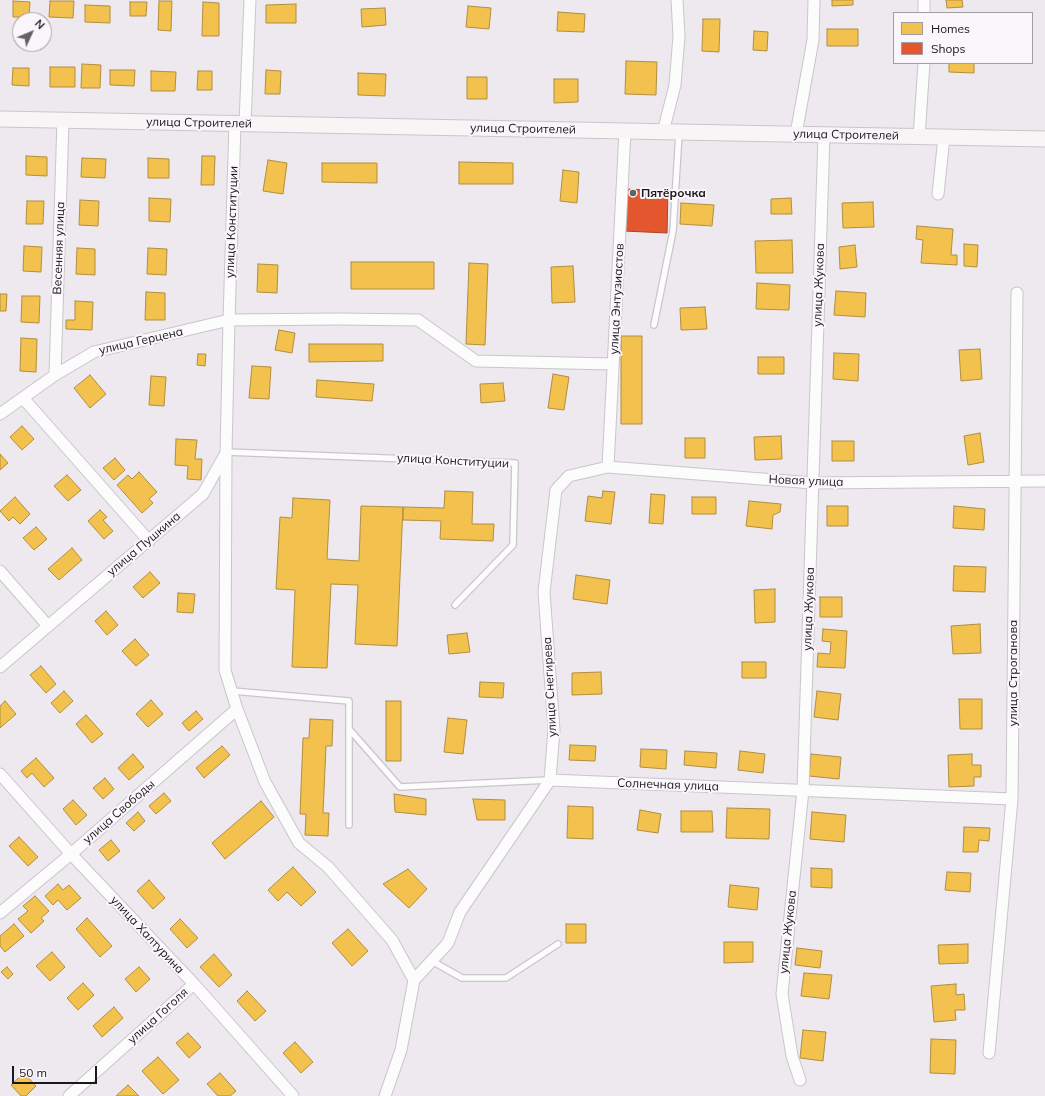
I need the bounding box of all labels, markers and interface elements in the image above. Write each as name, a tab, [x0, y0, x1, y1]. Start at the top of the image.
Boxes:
north arrow	[12, 12, 52, 52]
legend	[893, 12, 1033, 64]
text: N	[32, 17, 48, 32]
text: Homes	[931, 21, 970, 36]
text: Shops	[931, 41, 966, 56]
street label: улица Строителей	[146, 115, 252, 131]
street label: улица Строителей	[470, 121, 576, 137]
street label: улица Строителей	[793, 127, 899, 143]
street label: улица Конституции	[223, 166, 241, 278]
place label: Пятёрочка	[641, 186, 706, 200]
marker: Пятёрочка	[628, 188, 638, 198]
street label: Весенняя улица	[50, 201, 68, 295]
street label: улица Энтузиастов	[607, 243, 627, 355]
street label: улица Жукова	[810, 243, 828, 327]
street label: улица Герцена	[98, 324, 184, 358]
street label: улица Конституции	[397, 451, 509, 471]
street label: Новая улица	[768, 472, 844, 490]
street label: улица Пушкина	[104, 509, 184, 579]
street label: улица Жукова	[800, 567, 818, 651]
street label: улица Строганова	[1006, 620, 1020, 726]
street label: улица Снегирева	[540, 636, 560, 738]
street label: Солнечная улица	[617, 776, 719, 794]
street label: улица Свободы	[80, 777, 158, 847]
street label: улица Жукова	[776, 890, 800, 974]
street label: улица Халтурина	[107, 893, 187, 977]
street label: улица Гоголя	[125, 985, 191, 1047]
scale bar	[14, 1058, 99, 1084]
text: 50 m	[19, 1065, 47, 1080]

